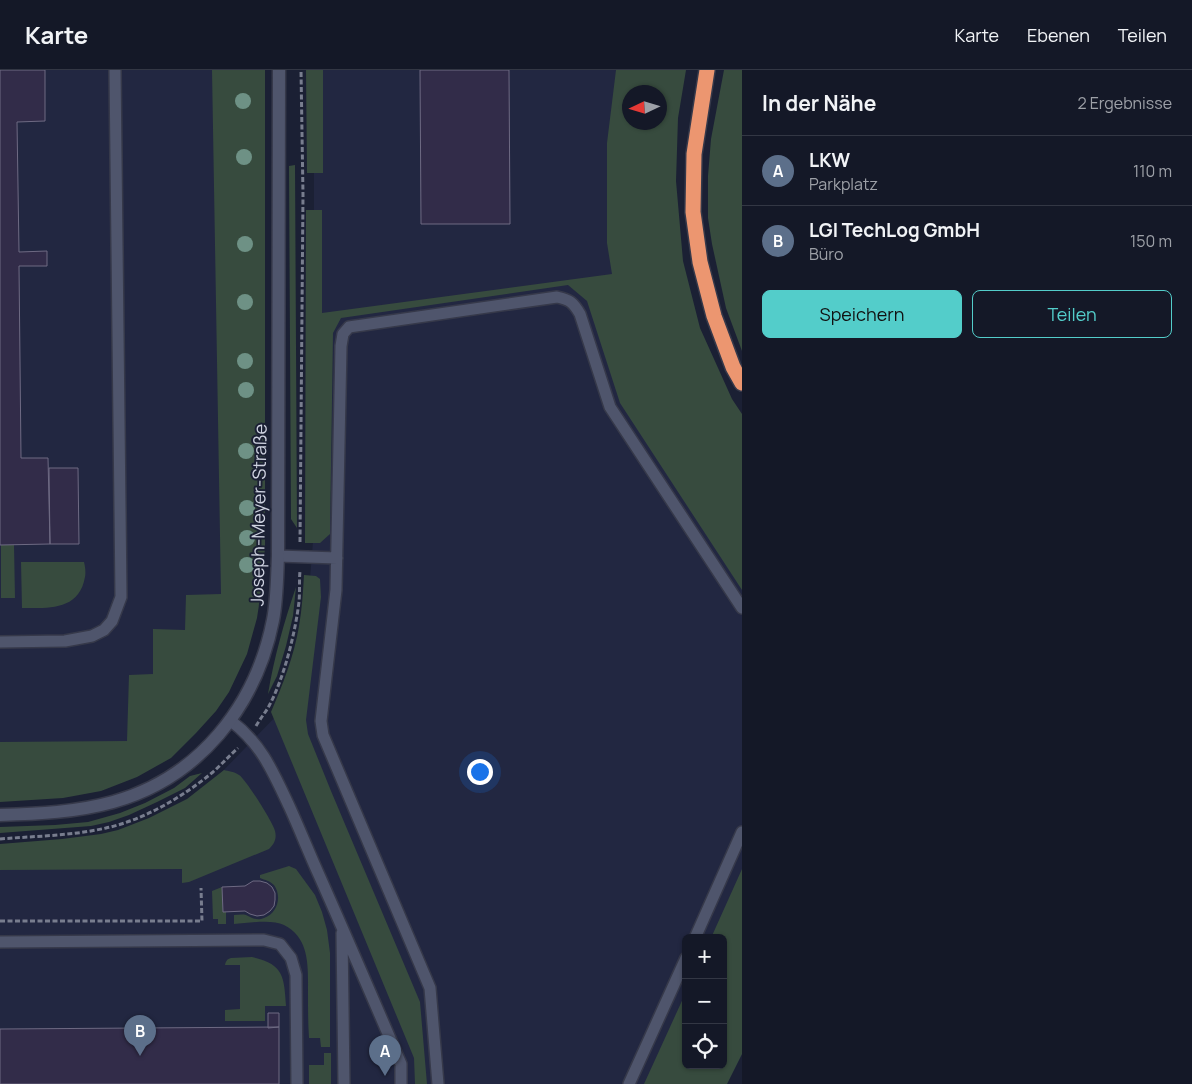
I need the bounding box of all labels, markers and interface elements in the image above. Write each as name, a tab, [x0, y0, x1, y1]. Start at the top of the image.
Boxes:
text: Karte	[25, 18, 88, 51]
text: Karte	[955, 23, 999, 47]
text: Ebenen	[1027, 23, 1090, 47]
text: Teilen	[1118, 23, 1167, 47]
north arrow	[622, 85, 667, 130]
text: In der Nähe	[762, 89, 876, 117]
text: 2 Ergebnisse	[1077, 92, 1172, 114]
text: LKW	[809, 147, 850, 173]
text: A	[773, 160, 783, 182]
text: 110 m	[1133, 160, 1172, 182]
text: Parkplatz	[809, 173, 878, 195]
text: LGI TechLog GmbH	[809, 217, 980, 243]
text: B	[773, 230, 783, 252]
text: 150 m	[1130, 230, 1172, 252]
text: Büro	[809, 243, 843, 265]
button: Speichern	[762, 290, 962, 338]
button: Teilen	[972, 290, 1172, 338]
street label: Joseph-Meyer-Straße	[244, 424, 272, 606]
your location	[467, 759, 493, 785]
map controls	[682, 934, 727, 1069]
button: +	[682, 934, 727, 979]
button: −	[682, 979, 727, 1024]
pin: B	[124, 1015, 156, 1056]
button: locate	[682, 1024, 727, 1069]
pin: A	[369, 1035, 401, 1076]

